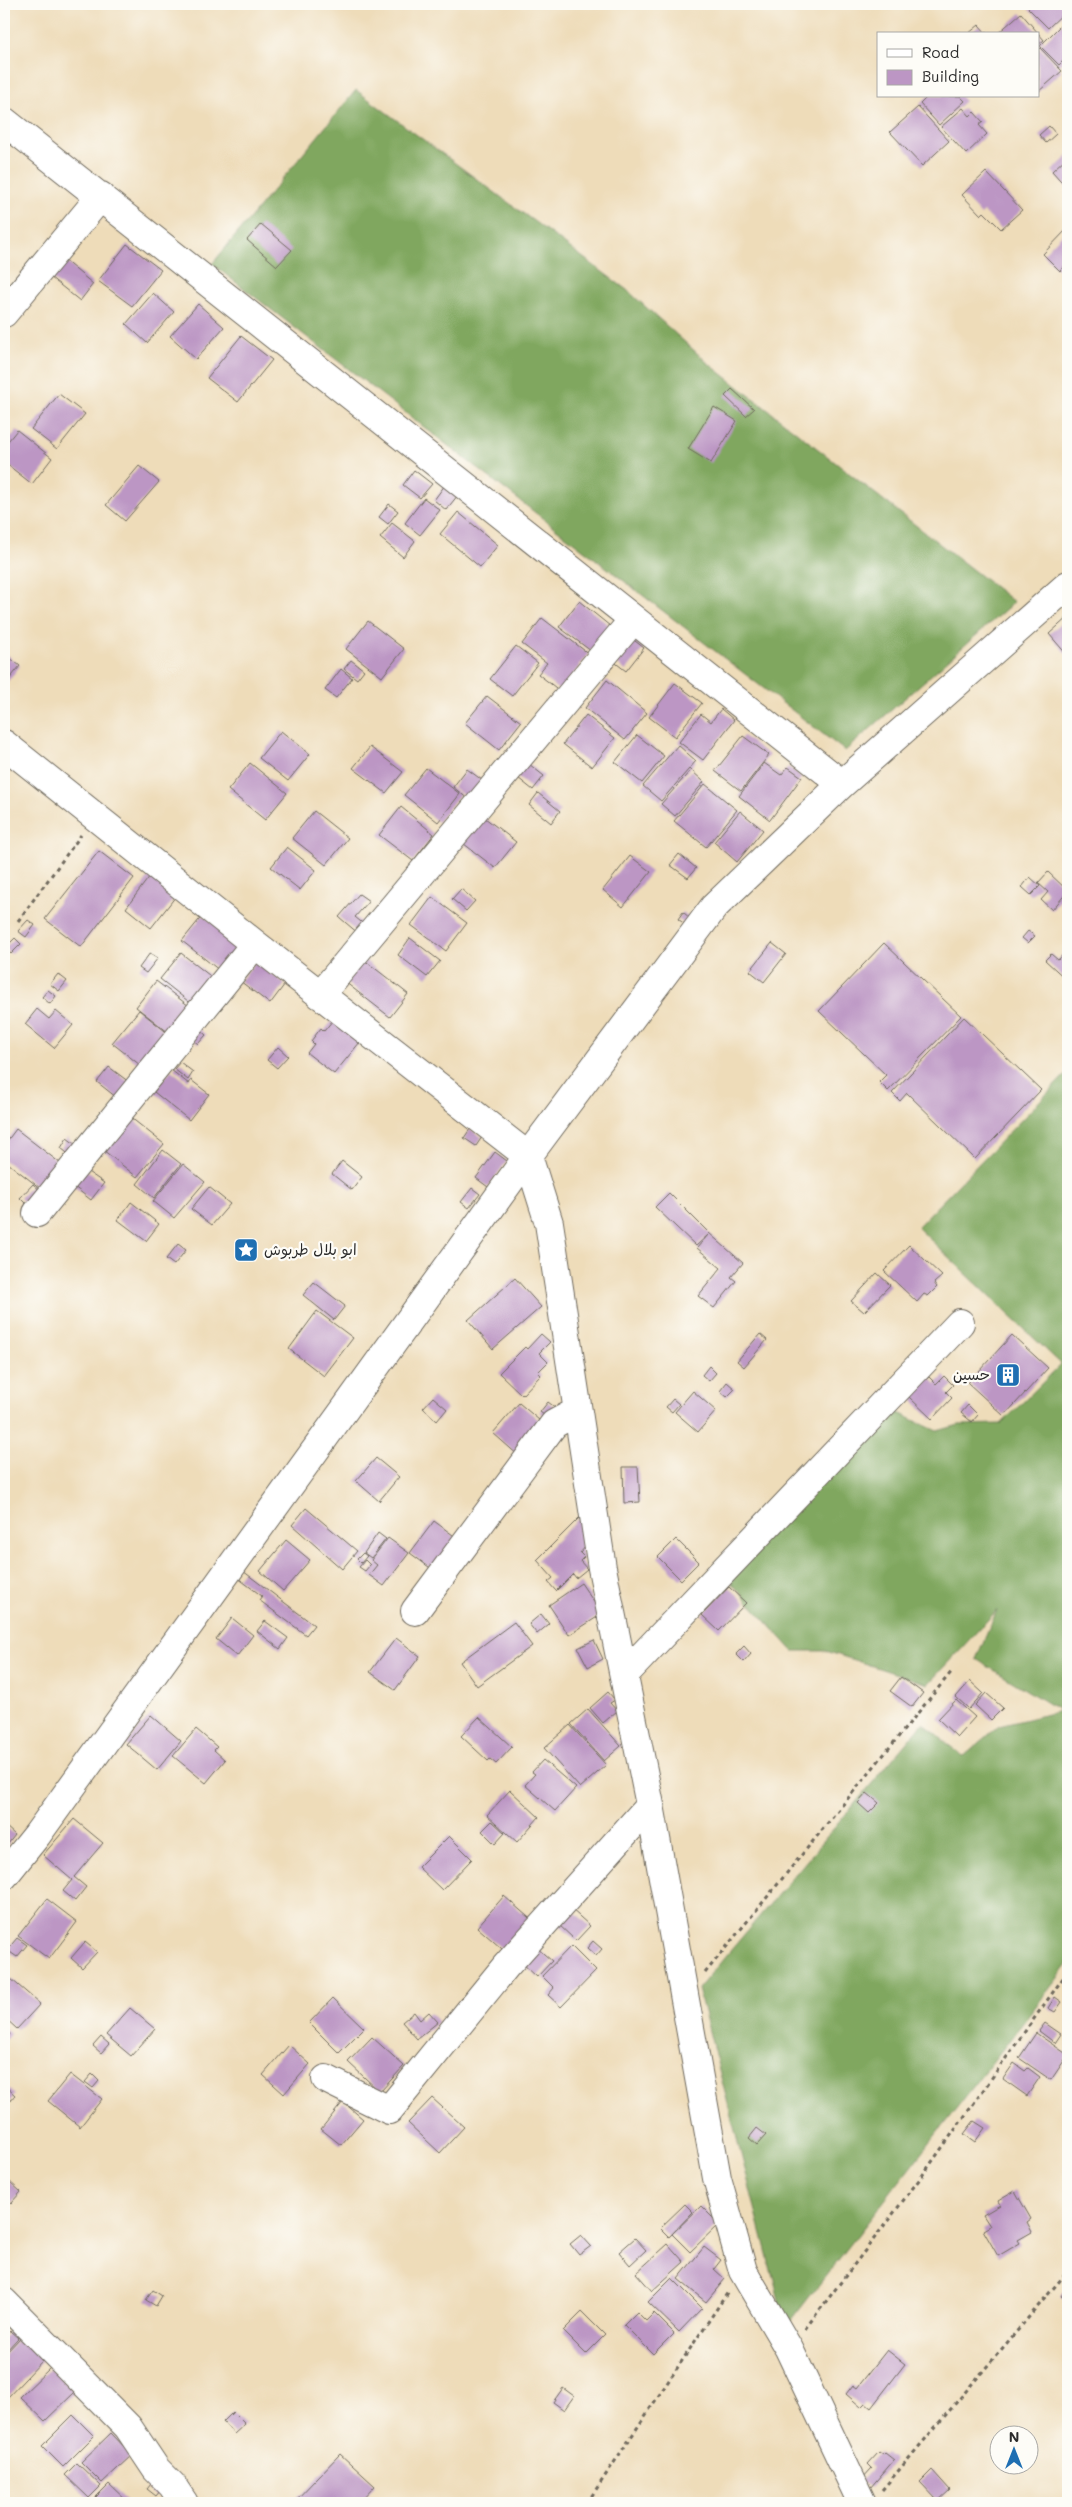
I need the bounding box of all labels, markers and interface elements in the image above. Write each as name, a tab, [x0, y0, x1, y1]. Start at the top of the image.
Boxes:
legend	[877, 32, 1040, 98]
text: Road	[922, 42, 959, 62]
text: Building	[922, 66, 979, 86]
place icon: ابو بلال طربوش	[233, 1237, 259, 1263]
place label: ابو بلال طربوش	[264, 1239, 357, 1259]
building icon: حسين	[995, 1362, 1021, 1388]
place label: حسين	[953, 1364, 990, 1384]
north arrow	[990, 2424, 1040, 2474]
text: N	[1009, 2427, 1019, 2446]

